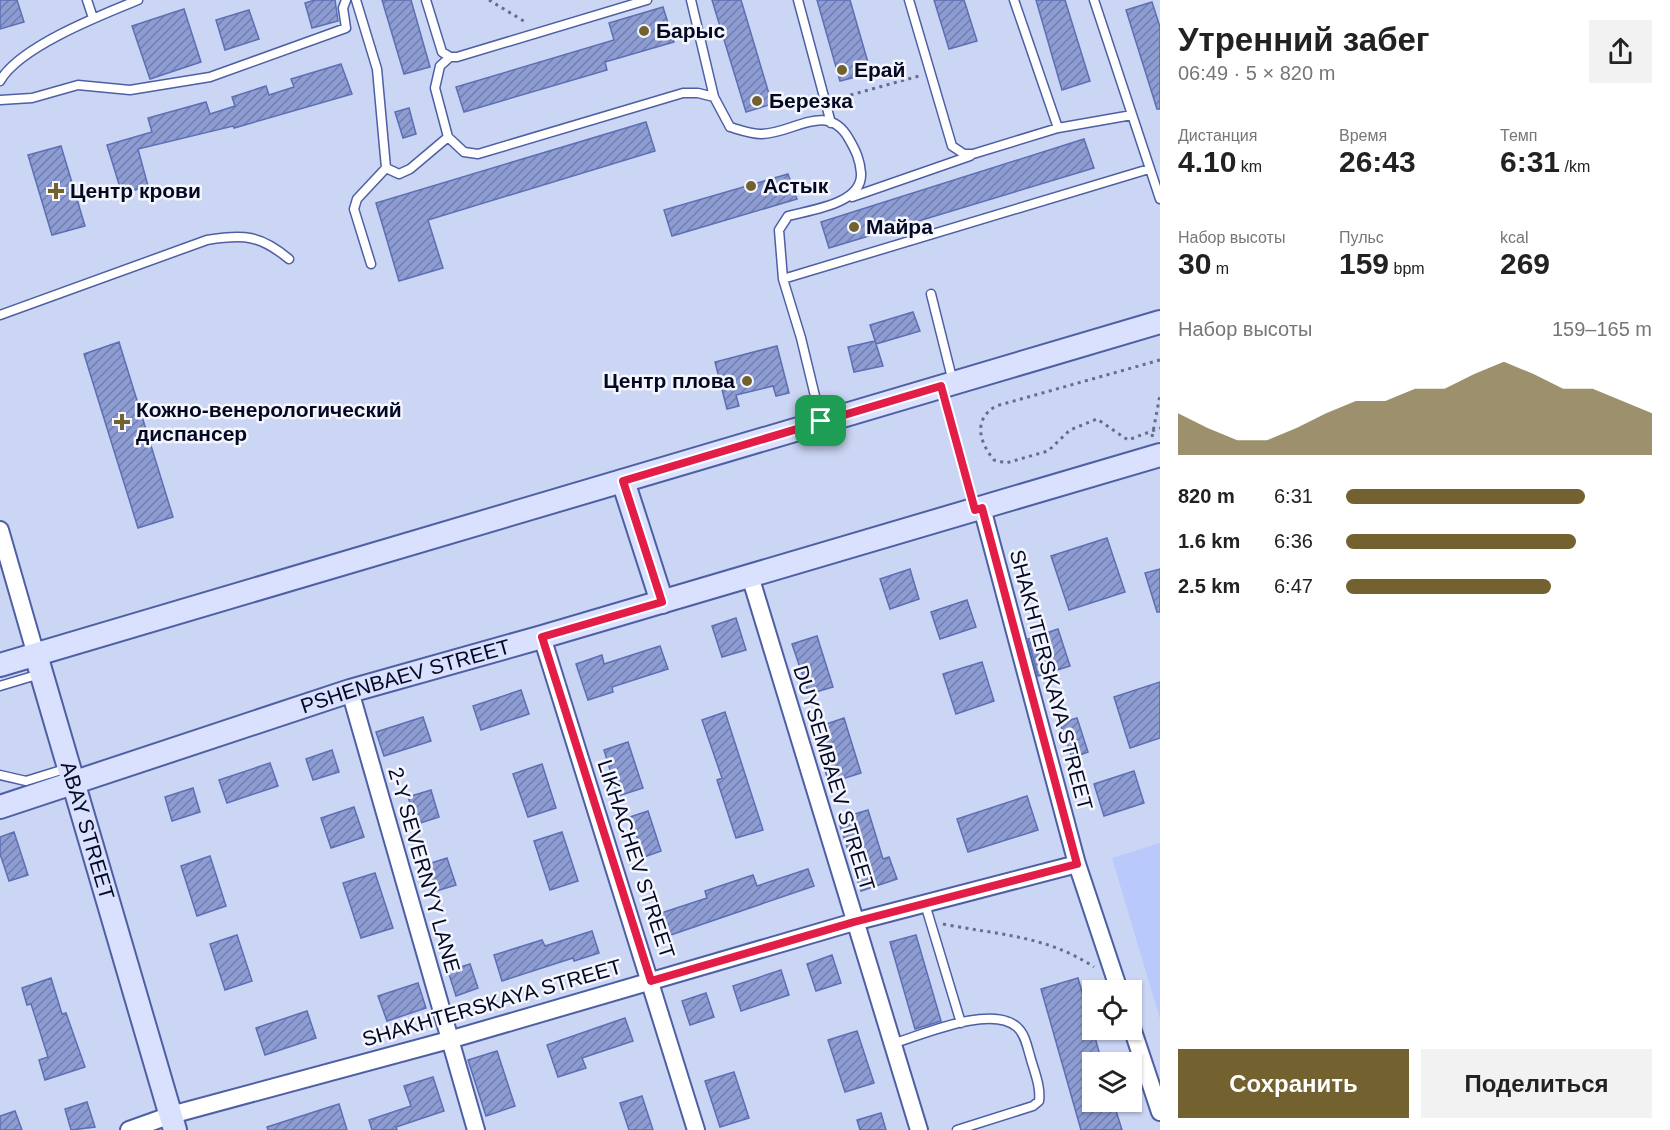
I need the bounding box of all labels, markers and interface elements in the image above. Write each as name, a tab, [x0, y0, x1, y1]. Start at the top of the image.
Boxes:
place label: Барыс	[656, 19, 726, 42]
button: share	[1589, 20, 1652, 83]
text: Утренний забег	[1178, 21, 1430, 58]
marker: Барыс	[637, 24, 651, 38]
place label: Ерай	[854, 58, 905, 81]
text: 06:49 · 5 × 820 m	[1178, 62, 1335, 84]
marker: Ерай	[835, 63, 849, 77]
place label: Березка	[769, 89, 853, 112]
marker: Березка	[750, 94, 764, 108]
text: Дистанция	[1178, 127, 1257, 144]
text: Время	[1339, 127, 1387, 144]
text: Темп	[1500, 127, 1537, 144]
text: 4.10	[1178, 145, 1236, 178]
text: 26:43	[1339, 145, 1416, 178]
text: 6:31	[1500, 145, 1560, 178]
text: km	[1236, 158, 1262, 175]
text: /km	[1560, 158, 1590, 175]
place label: Астык	[763, 174, 829, 197]
place label: Центр крови	[70, 179, 201, 202]
marker: Астык	[744, 179, 758, 193]
marker: Центр крови	[47, 182, 65, 200]
place label: Майра	[866, 215, 933, 238]
marker: Майра	[847, 220, 861, 234]
text: Набор высоты	[1178, 229, 1285, 246]
text: Пульс	[1339, 229, 1384, 246]
text: kcal	[1500, 229, 1528, 246]
text: 30	[1178, 247, 1211, 280]
text: 159	[1339, 247, 1389, 280]
text: 269	[1500, 247, 1550, 280]
text: m	[1211, 260, 1229, 277]
text: bpm	[1389, 260, 1425, 277]
text: Набор высоты	[1178, 318, 1312, 340]
text: 159–165 m	[1552, 318, 1652, 340]
place label: Центр плова	[603, 369, 735, 392]
marker: Центр плова	[740, 374, 754, 388]
pin	[795, 395, 846, 446]
place label: Кожно-венерологический диспансер	[136, 398, 402, 445]
icon: arrive	[804, 404, 837, 437]
marker: Кожно-венерологический диспансер	[113, 413, 131, 431]
text: 820 m	[1178, 485, 1235, 507]
text: 6:31	[1274, 485, 1313, 507]
text: 1.6 km	[1178, 530, 1240, 552]
text: 6:36	[1274, 530, 1313, 552]
street label: SHAKHTERSKAYA STREET	[1006, 547, 1097, 813]
text: 2.5 km	[1178, 575, 1240, 597]
text: 6:47	[1274, 575, 1313, 597]
street label: PSHENBAEV STREET	[298, 634, 513, 718]
street label: DUYSEMBAEV STREET	[789, 662, 880, 894]
street label: LIKHACHEV STREET	[593, 757, 680, 961]
street label: ABAY STREET	[57, 759, 119, 902]
street label: 2-Y SEVERNYY LANE	[384, 764, 465, 975]
street label: SHAKHTERSKAYA STREET	[360, 954, 624, 1051]
map controls	[1082, 980, 1142, 1112]
button: locate	[1082, 980, 1142, 1040]
button: Сохранить	[1178, 1049, 1409, 1118]
button: Поделиться	[1421, 1049, 1652, 1118]
button: layers	[1082, 1052, 1142, 1112]

